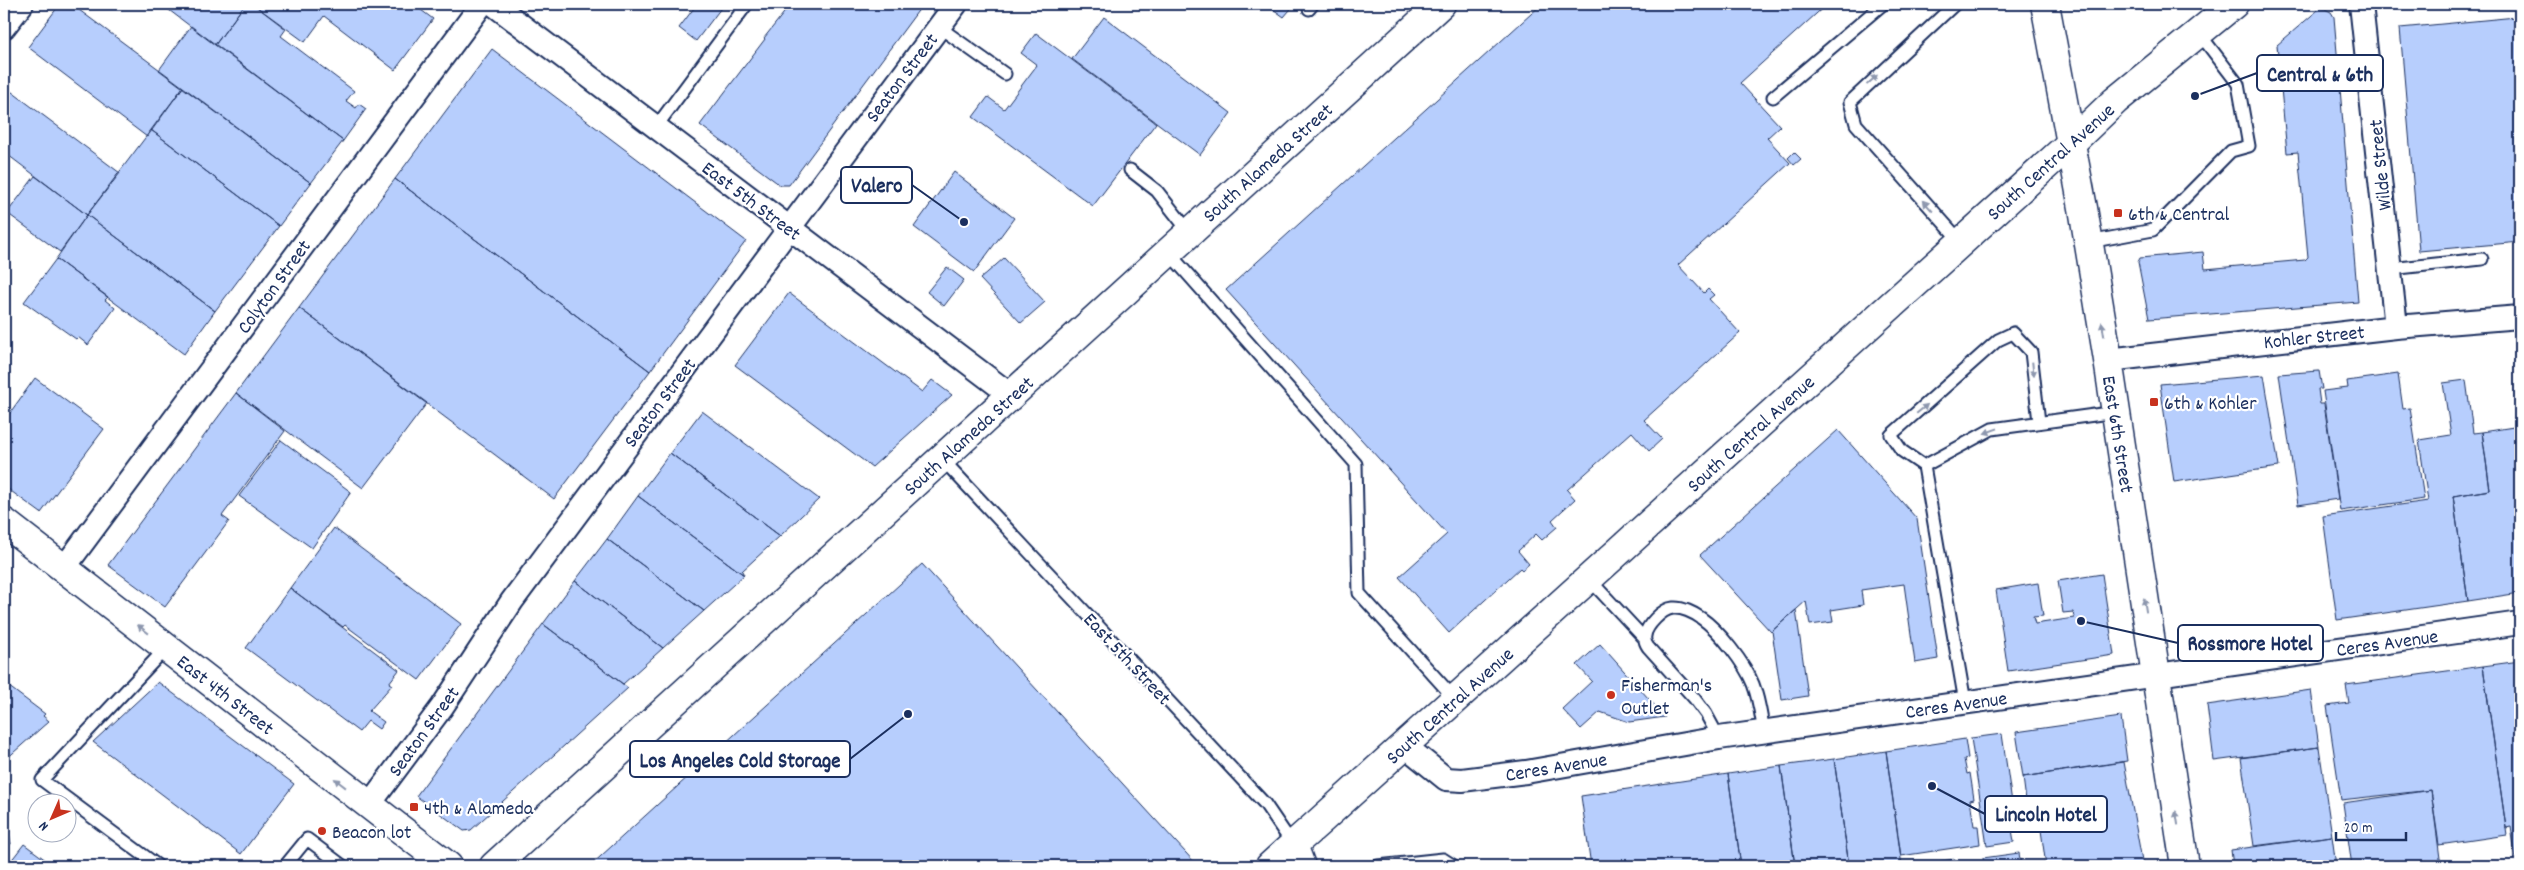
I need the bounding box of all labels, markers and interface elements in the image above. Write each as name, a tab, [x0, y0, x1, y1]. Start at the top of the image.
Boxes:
street label: Seaton Street	[860, 28, 946, 129]
callout: Central & 6th	[2257, 55, 2383, 91]
text: Central & 6th	[2267, 62, 2373, 92]
one-way arrow	[1866, 74, 1878, 86]
street label: South Alameda Street	[1198, 98, 1340, 231]
street label: South Central Avenue	[1982, 98, 2122, 228]
street label: Wilde Street	[2363, 118, 2401, 212]
street label: East 5th Street	[695, 156, 806, 249]
callout: Valero	[841, 167, 912, 203]
text: Valero	[851, 173, 903, 203]
one-way arrow	[1923, 199, 1934, 212]
place label: 6th & Central	[2128, 202, 2229, 230]
marker: 6th & Central	[2112, 207, 2124, 219]
street label: Colyton Street	[232, 235, 319, 341]
street label: Kohler Street	[2262, 320, 2366, 358]
one-way arrow	[2099, 321, 2107, 337]
street label: Seaton Street	[618, 353, 704, 454]
one-way arrow	[2029, 361, 2037, 377]
street label: South Central Avenue	[1682, 370, 1822, 500]
street label: South Alameda Street	[899, 371, 1041, 504]
street label: East 6th Street	[2093, 374, 2139, 495]
place label: 6th & Kohler	[2164, 391, 2257, 419]
marker: 6th & Kohler	[2148, 396, 2160, 408]
one-way arrow	[1915, 404, 1928, 415]
one-way arrow	[1984, 428, 1999, 435]
one-way arrow	[2141, 597, 2149, 613]
street label: East 5th Street	[1075, 607, 1176, 713]
one-way arrow	[136, 624, 150, 634]
street label: Ceres Avenue	[2335, 624, 2440, 666]
callout: Rossmore Hotel	[2178, 625, 2323, 661]
text: Rossmore Hotel	[2188, 631, 2313, 661]
street label: South Central Avenue	[1381, 642, 1521, 772]
street label: East 4th Street	[169, 649, 279, 743]
place label: Fisherman's Outlet	[1621, 673, 1712, 724]
street label: Seaton Street	[383, 682, 468, 784]
street label: Ceres Avenue	[1904, 686, 2009, 728]
marker: Fisherman's Outlet	[1605, 689, 1617, 701]
callout: Los Angeles Cold Storage	[630, 741, 850, 777]
street label: Ceres Avenue	[1504, 747, 1610, 791]
text: Los Angeles Cold Storage	[640, 748, 840, 778]
one-way arrow	[334, 777, 347, 788]
north arrow	[28, 792, 78, 842]
place label: 4th & Alameda	[424, 796, 534, 824]
callout: Lincoln Hotel	[1985, 796, 2107, 832]
marker: 4th & Alameda	[408, 801, 420, 813]
text: Lincoln Hotel	[1995, 802, 2098, 832]
one-way arrow	[2173, 810, 2181, 826]
scale bar	[2336, 810, 2406, 842]
text: N	[35, 816, 54, 835]
text: 20 m	[2344, 818, 2372, 840]
place label: Beacon lot	[332, 820, 411, 848]
marker: Beacon lot	[316, 825, 328, 837]

